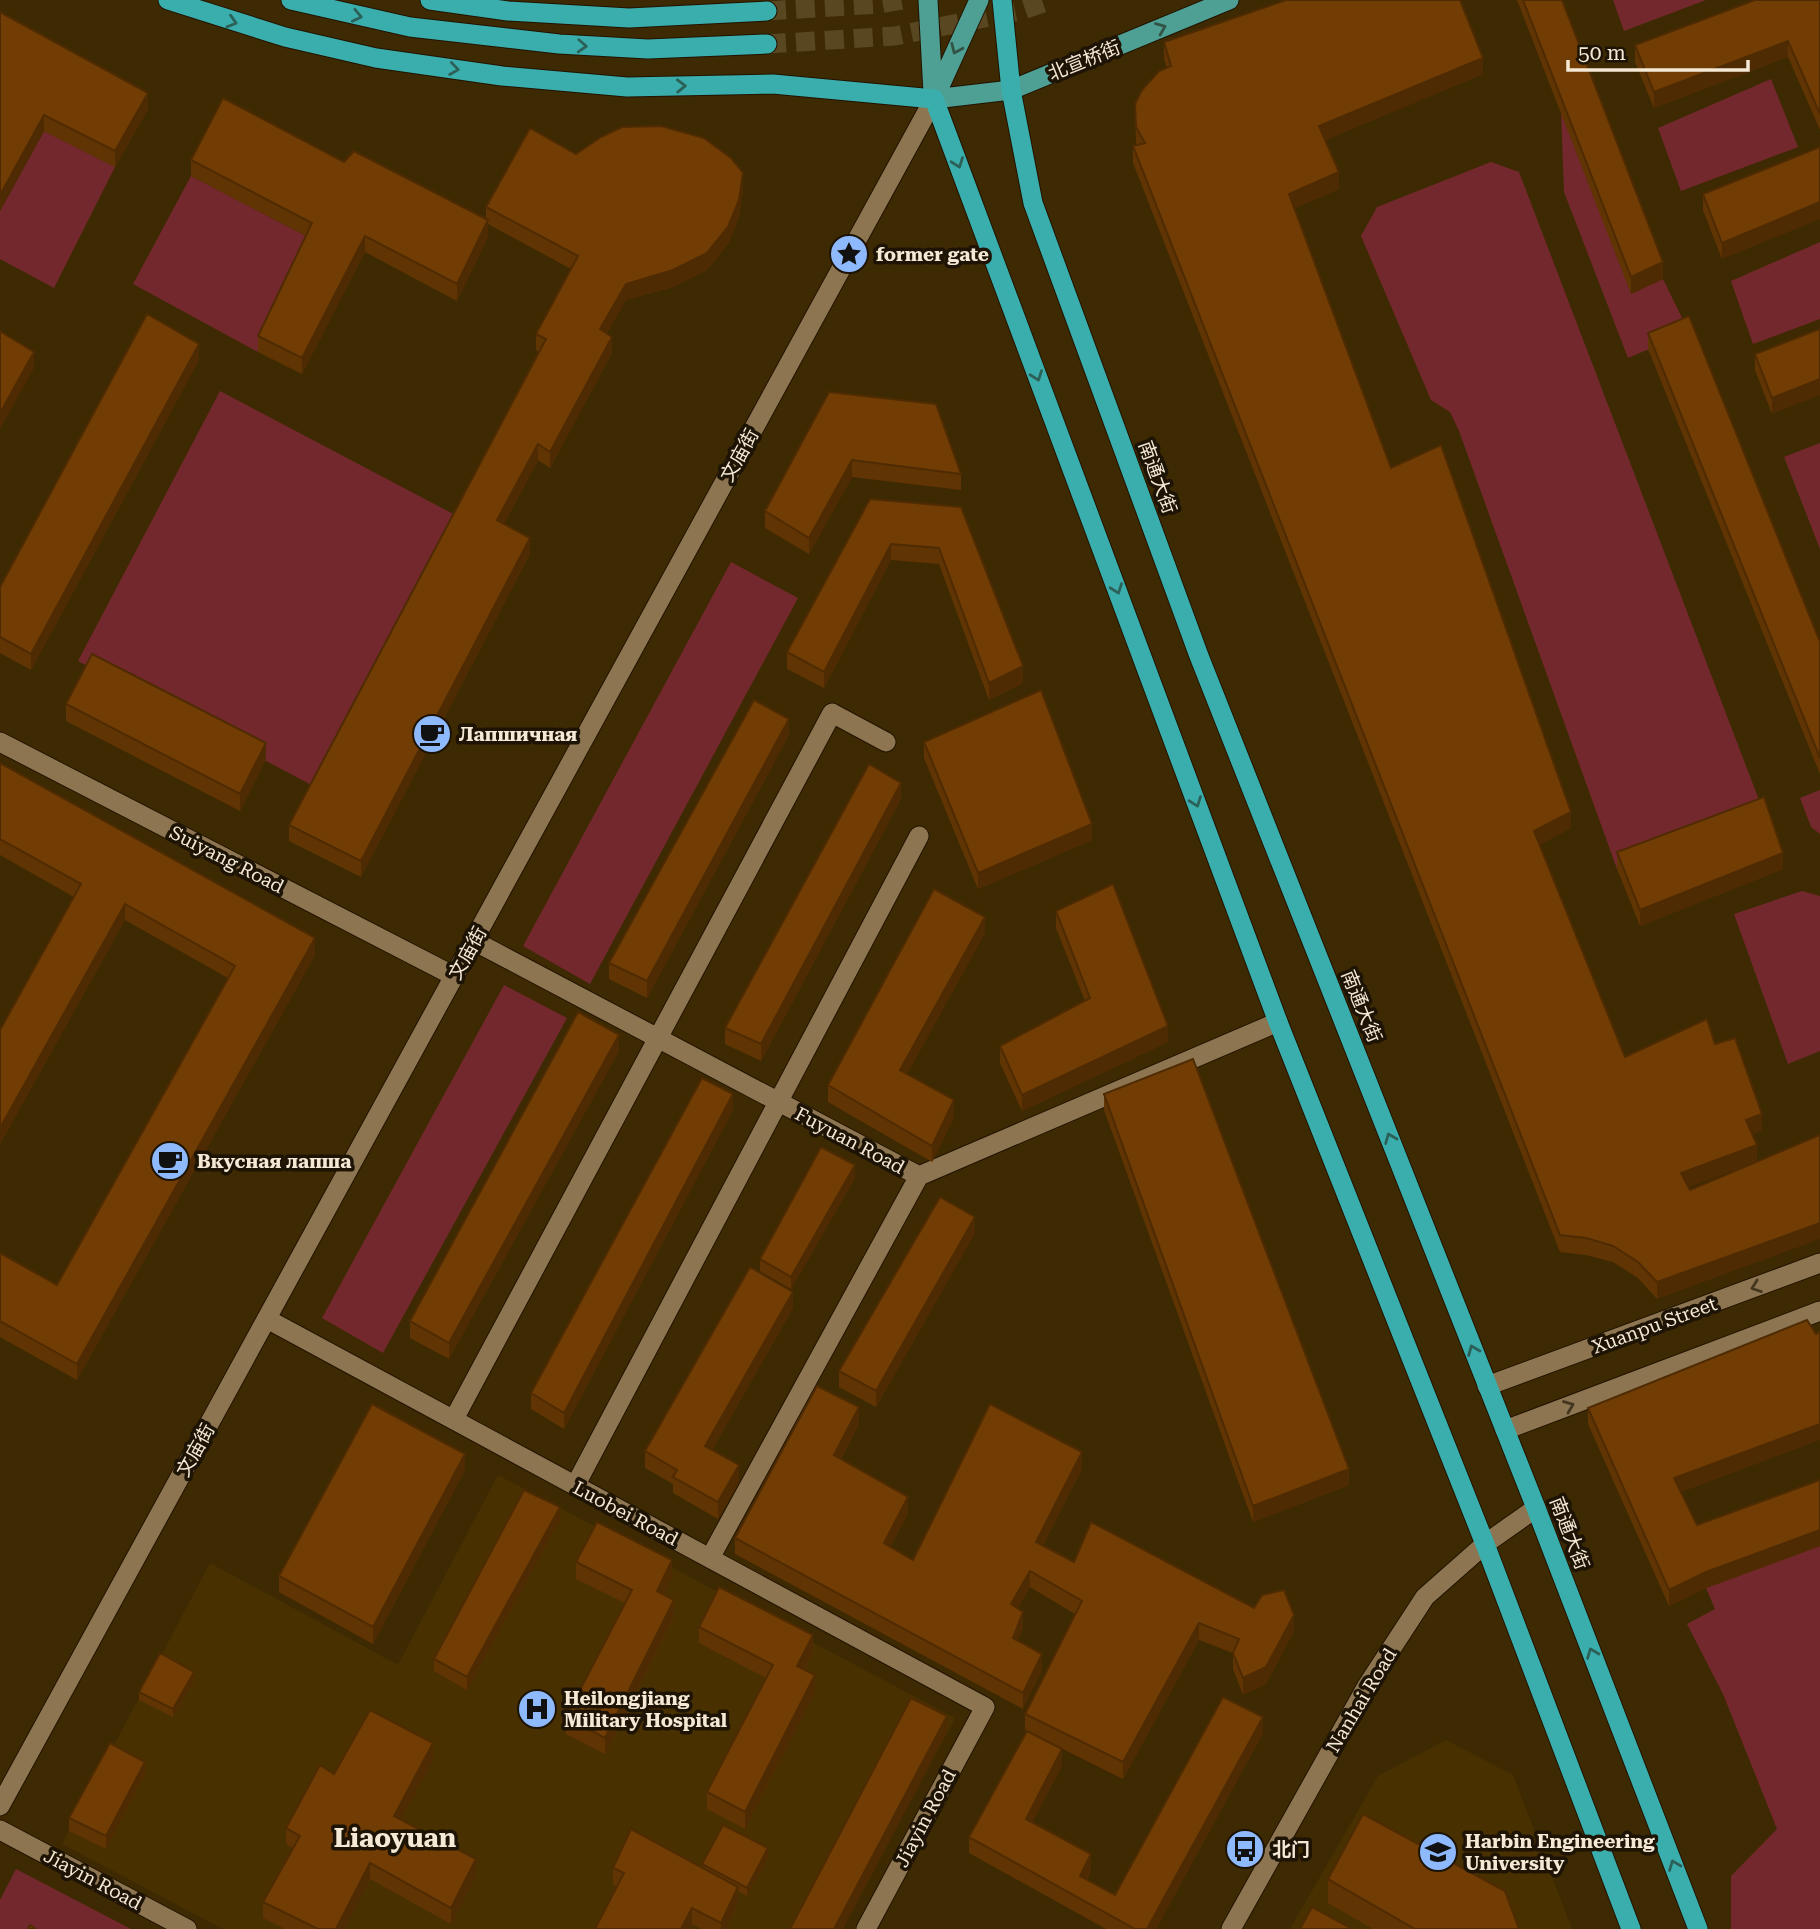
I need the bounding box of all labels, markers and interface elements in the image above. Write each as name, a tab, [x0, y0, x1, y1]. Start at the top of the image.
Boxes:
one-way arrow	[351, 7, 363, 22]
one-way arrow	[226, 13, 238, 28]
one-way arrow	[1153, 22, 1166, 36]
scale bar	[1568, 28, 1748, 72]
street label: 北宣桥街	[1045, 36, 1124, 85]
one-way arrow	[577, 38, 588, 53]
text: 50 m	[1578, 41, 1626, 65]
one-way arrow	[950, 42, 964, 55]
one-way arrow	[449, 62, 460, 77]
one-way arrow	[676, 78, 687, 94]
one-way arrow	[949, 156, 963, 168]
place icon: former gate	[828, 233, 870, 275]
place label: former gate	[876, 243, 989, 266]
one-way arrow	[1029, 369, 1043, 381]
street label: 文庙街	[716, 425, 763, 486]
street label: 南通大街	[1134, 438, 1181, 517]
one-way arrow	[1108, 583, 1122, 595]
cafe icon: Лапшичная	[411, 713, 453, 755]
place label: Лапшичная	[459, 723, 577, 746]
one-way arrow	[1188, 796, 1202, 808]
street label: Suiyang Road	[166, 821, 288, 898]
street label: 文庙街	[444, 923, 491, 984]
street label: 南通大街	[1337, 967, 1386, 1046]
street label: Fuyuan Road	[791, 1102, 908, 1179]
one-way arrow	[1384, 1133, 1398, 1145]
cafe icon: Вкусная лапша	[149, 1140, 191, 1182]
place label: Вкусная лапша	[197, 1150, 351, 1173]
one-way arrow	[1750, 1279, 1762, 1293]
street label: Xuanpu Street	[1589, 1292, 1720, 1359]
one-way arrow	[1468, 1345, 1482, 1357]
one-way arrow	[1563, 1400, 1575, 1414]
street label: 文庙街	[172, 1420, 219, 1481]
street label: Luobei Road	[569, 1476, 682, 1551]
street label: 南通大街	[1545, 1494, 1594, 1573]
street label: Nanhai Road	[1321, 1644, 1401, 1756]
one-way arrow	[1587, 1648, 1601, 1660]
place label: Heilongjiang Military Hospital	[564, 1687, 727, 1732]
hospital icon: Heilongjiang Military Hospital	[516, 1688, 558, 1730]
street label: Jiayin Road	[890, 1765, 961, 1871]
district label: Liaoyuan	[334, 1823, 456, 1853]
bus stop icon: 北门	[1224, 1828, 1266, 1870]
place label: Harbin Engineering University	[1465, 1830, 1655, 1875]
school or university icon: Harbin Engineering University	[1417, 1831, 1459, 1873]
place label: 北门	[1272, 1838, 1310, 1861]
street label: Jiayin Road	[40, 1844, 146, 1915]
one-way arrow	[1668, 1860, 1682, 1872]

